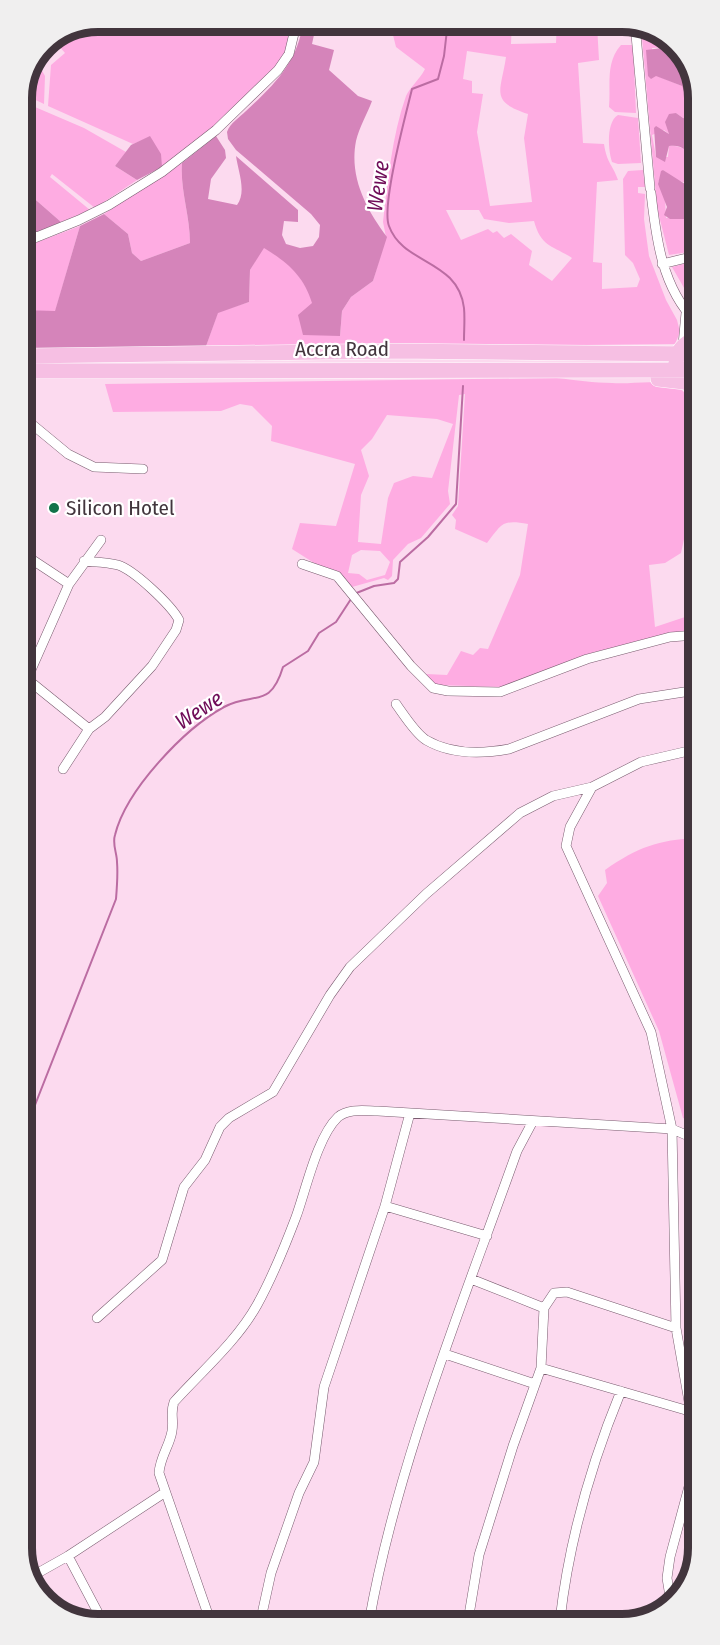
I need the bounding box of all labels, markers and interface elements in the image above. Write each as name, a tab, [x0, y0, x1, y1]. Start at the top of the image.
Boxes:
water label: Wewe	[361, 159, 395, 213]
street label: Accra Road	[295, 336, 389, 362]
place label: Silicon Hotel	[66, 495, 175, 521]
marker: Silicon Hotel	[47, 501, 61, 515]
water label: Wewe	[170, 685, 228, 735]

